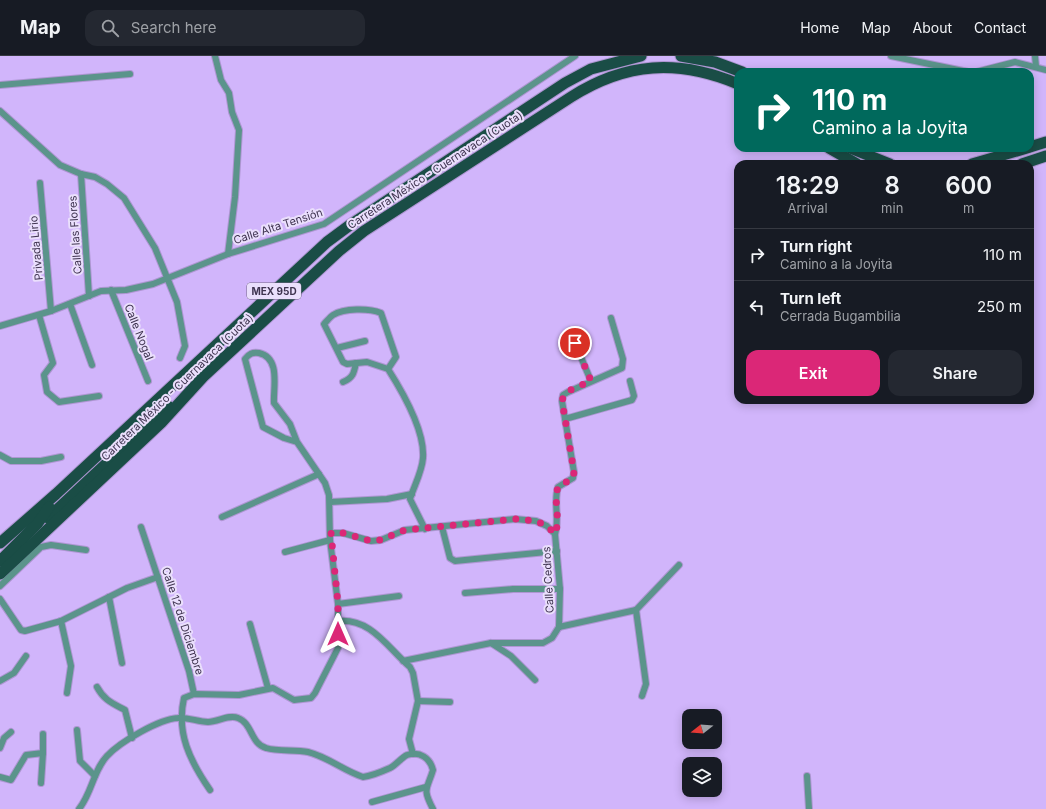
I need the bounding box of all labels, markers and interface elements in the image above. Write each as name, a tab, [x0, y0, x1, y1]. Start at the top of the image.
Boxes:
search box	[85, 10, 365, 46]
text: Map	[20, 16, 61, 39]
icon: search	[99, 17, 121, 39]
text: Search here	[131, 18, 216, 37]
text: Home	[800, 19, 839, 36]
text: Map	[861, 19, 891, 36]
text: About	[913, 19, 952, 36]
text: Contact	[974, 19, 1026, 36]
text: 110 m	[812, 83, 887, 117]
icon: right	[746, 84, 798, 136]
street label: Carretera México - Cuernavaca (Cuota)	[345, 108, 525, 232]
text: Camino a la Joyita	[812, 117, 968, 138]
text: 18:29	[776, 171, 839, 200]
text: 8	[885, 171, 900, 200]
text: 600	[945, 171, 992, 200]
street label: Calle las Flores	[65, 195, 85, 275]
text: Arrival	[788, 200, 828, 216]
text: min	[881, 200, 903, 216]
text: m	[963, 200, 974, 216]
street label: Calle Alta Tensión	[232, 205, 324, 247]
street label: Privada Lirio	[26, 215, 46, 281]
text: Turn right	[780, 237, 852, 256]
icon: right	[746, 244, 768, 266]
text: 110 m	[983, 245, 1022, 264]
text: Camino a la Joyita	[780, 256, 893, 272]
road number: MEX 95D	[247, 283, 301, 299]
text: Turn left	[780, 289, 841, 308]
icon: left	[746, 296, 768, 318]
text: 250 m	[977, 297, 1022, 316]
street label: Calle Nogal	[121, 302, 157, 362]
text: Cerrada Bugambilia	[780, 308, 901, 324]
street label: Carretera México - Cuernavaca (Cuota)	[98, 310, 256, 464]
pin	[558, 326, 592, 360]
icon: arrive	[564, 332, 586, 354]
button: Exit	[746, 350, 880, 396]
button: Share	[888, 350, 1022, 396]
street label: Calle Cedros	[539, 546, 557, 614]
street label: Calle 12 de Diciembre	[159, 565, 207, 677]
position arrow	[317, 613, 359, 655]
north arrow	[682, 709, 722, 749]
map controls	[682, 709, 722, 797]
button: layers	[682, 757, 722, 797]

